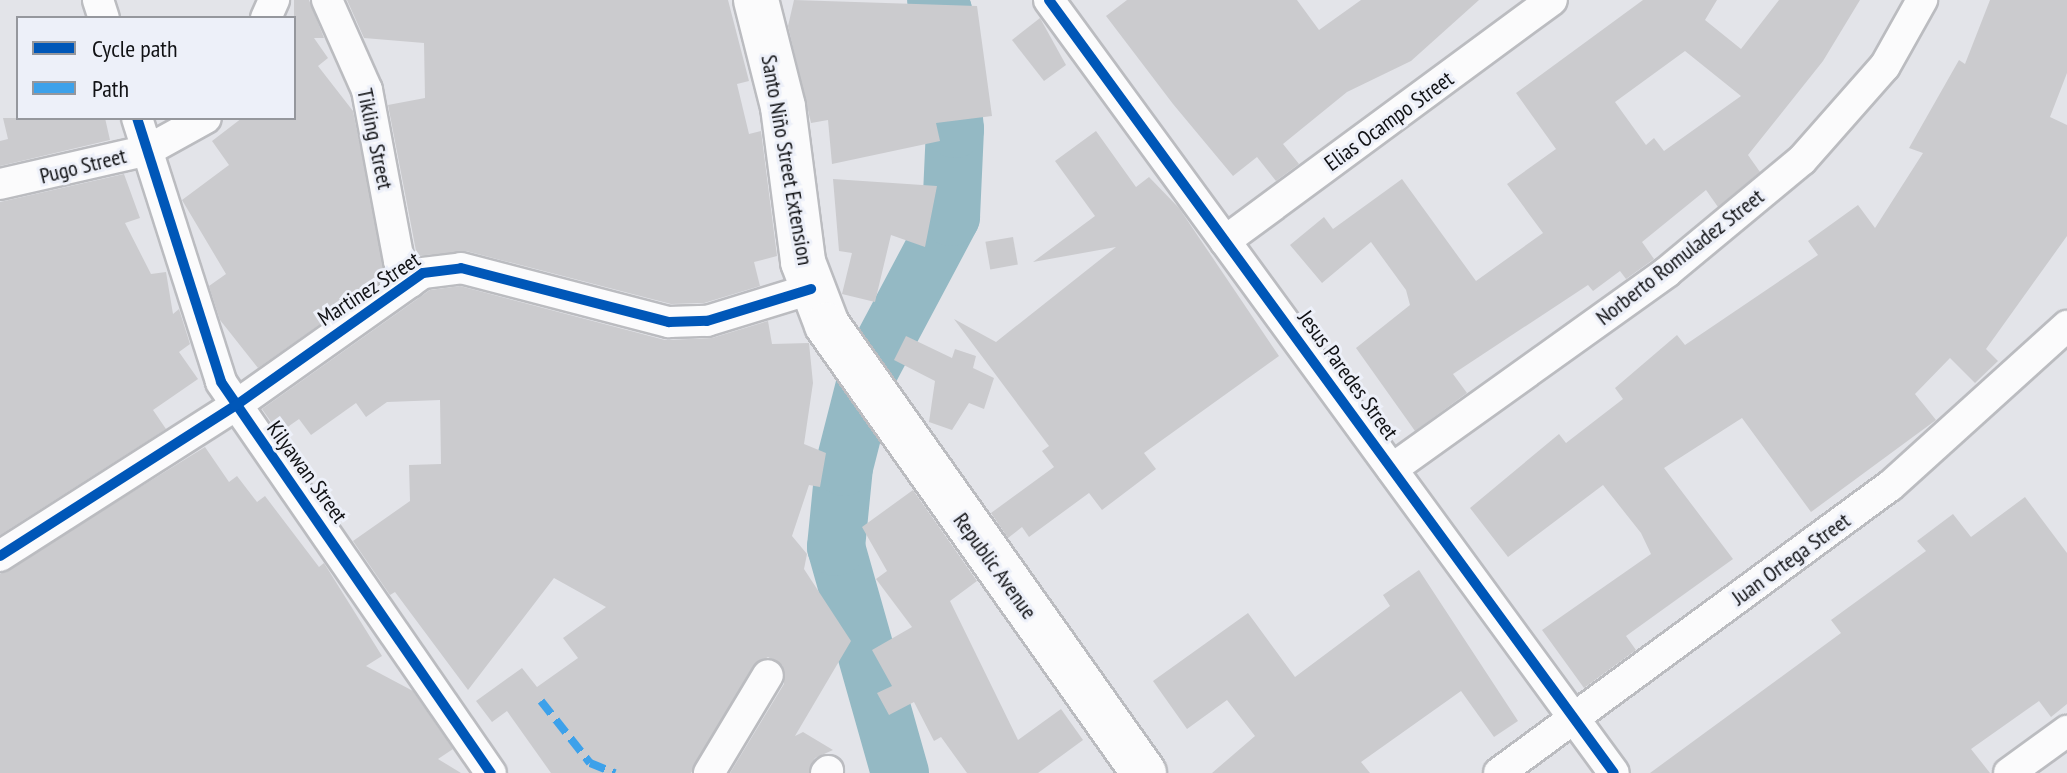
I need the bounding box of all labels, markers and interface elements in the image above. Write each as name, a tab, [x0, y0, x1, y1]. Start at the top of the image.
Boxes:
legend	[16, 16, 296, 120]
text: Cycle path	[92, 33, 178, 64]
street label: Santo Niño Street Extension	[756, 53, 818, 267]
street label: Elias Ocampo Street	[1320, 65, 1458, 177]
text: Path	[92, 73, 129, 104]
street label: Tikling Street	[351, 86, 399, 192]
street label: Pugo Street	[37, 143, 129, 189]
street label: Norberto Romuladez Street	[1591, 183, 1769, 331]
street label: Martinez Street	[313, 246, 425, 332]
street label: Jesus Paredes Street	[1292, 305, 1404, 445]
street label: Kilyawan Street	[261, 416, 353, 528]
street label: Republic Avenue	[947, 507, 1043, 625]
street label: Juan Ortega Street	[1727, 507, 1855, 611]

